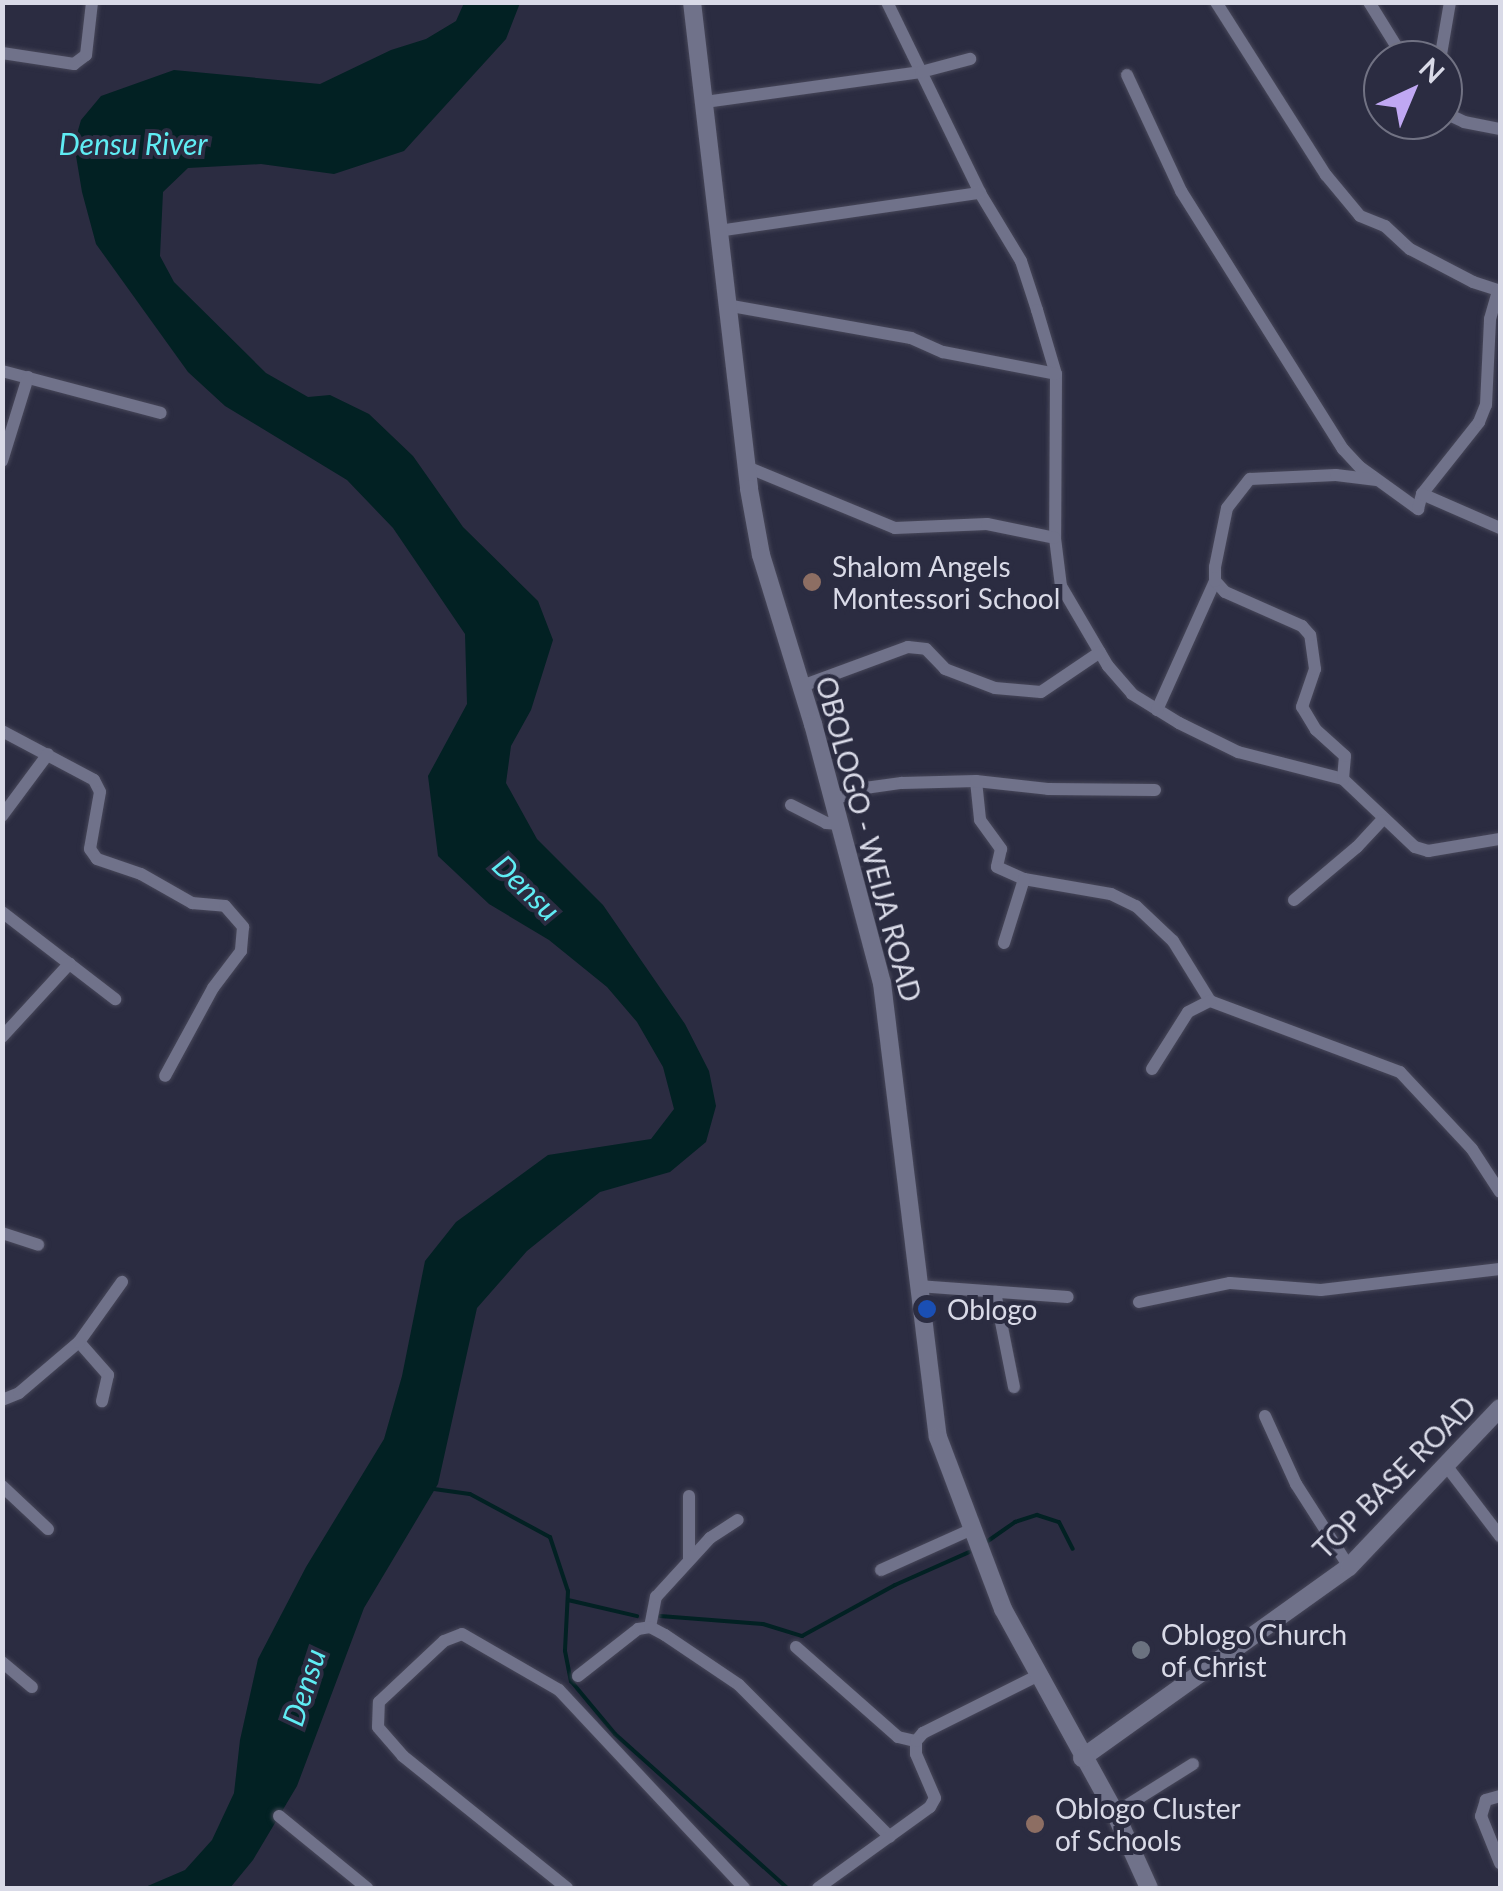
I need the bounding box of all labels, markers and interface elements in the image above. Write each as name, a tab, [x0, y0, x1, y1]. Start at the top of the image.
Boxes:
north arrow	[1363, 40, 1463, 140]
text: N	[1413, 50, 1452, 90]
water label: Densu River	[58, 125, 208, 161]
place label: Shalom Angels Montessori School	[832, 549, 1060, 615]
marker: Shalom Angels Montessori School	[801, 571, 823, 593]
street label: OBOLOGO - WEIJA ROAD	[809, 672, 929, 1006]
water label: Densu	[486, 847, 568, 927]
place label: Oblogo	[947, 1292, 1037, 1326]
marker: Oblogo	[916, 1298, 938, 1320]
street label: TOP BASE ROAD	[1305, 1388, 1483, 1566]
place label: Oblogo Church of Christ	[1161, 1617, 1347, 1683]
marker: Oblogo Church of Christ	[1130, 1639, 1152, 1661]
water label: Densu	[274, 1644, 332, 1730]
place label: Oblogo Cluster of Schools	[1055, 1791, 1241, 1857]
marker: Oblogo Cluster of Schools	[1024, 1813, 1046, 1835]

